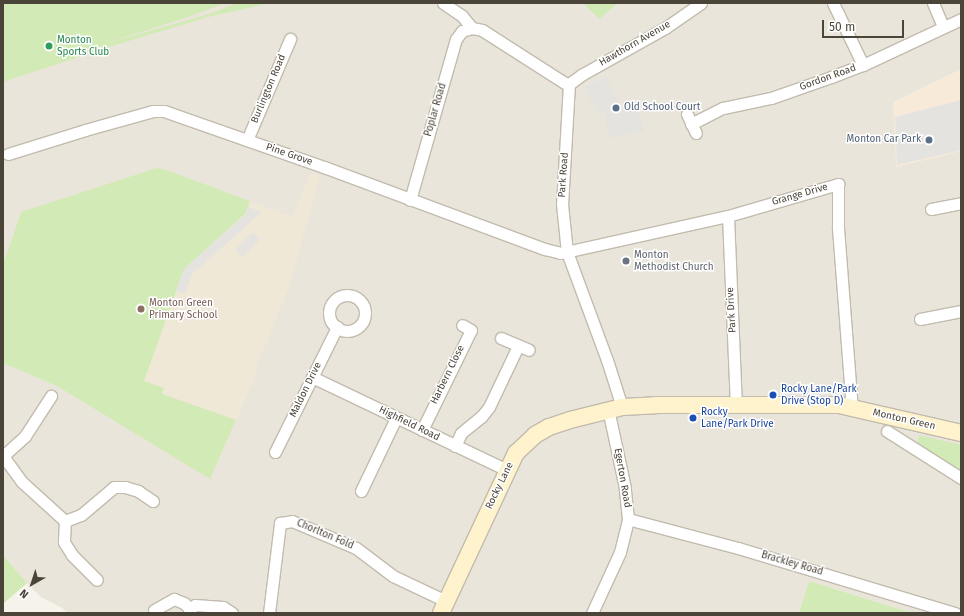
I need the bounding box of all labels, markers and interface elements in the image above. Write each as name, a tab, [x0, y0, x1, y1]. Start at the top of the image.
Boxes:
scale bar	[824, 12, 906, 38]
street label: Hawthorn Avenue	[597, 19, 673, 69]
text: 50 m	[829, 20, 855, 34]
place label: Monton Sports Club	[57, 34, 109, 58]
marker: Monton Sports Club	[44, 41, 54, 51]
street label: Burlington Road	[249, 53, 289, 125]
street label: Gordon Road	[798, 62, 858, 94]
street label: Poplar Road	[423, 82, 449, 138]
place label: Old School Court	[624, 102, 700, 114]
marker: Old School Court	[611, 103, 621, 113]
place label: Monton Car Park	[847, 134, 921, 146]
marker: Monton Car Park	[924, 135, 934, 145]
street label: Pine Grove	[264, 141, 314, 169]
street label: Park Road	[556, 152, 572, 198]
street label: Grange Drive	[771, 181, 829, 209]
place label: Monton Methodist Church	[634, 249, 714, 272]
marker: Monton Methodist Church	[621, 256, 631, 266]
street label: Park Drive	[725, 287, 739, 333]
place label: Monton Green Primary School	[149, 297, 217, 320]
marker: Monton Green Primary School	[136, 304, 146, 314]
street label: Harbern Close	[429, 344, 467, 406]
street label: Maldon Drive	[288, 361, 324, 419]
place label: Rocky Lane/Park Drive (Stop D)	[781, 383, 857, 406]
marker: Rocky Lane/Park Drive (Stop D)	[768, 390, 778, 400]
street label: Highfield Road	[377, 404, 441, 444]
place label: Rocky Lane/Park Drive	[701, 406, 774, 430]
street label: Monton Green	[872, 407, 936, 433]
marker: Rocky Lane/Park Drive	[688, 413, 698, 423]
street label: Egerton Road	[611, 447, 633, 509]
street label: Rocky Lane	[483, 461, 517, 511]
street label: Chorlton Fold	[295, 518, 355, 552]
street label: Brackley Road	[760, 549, 824, 579]
north arrow	[12, 564, 52, 604]
text: N	[17, 586, 31, 601]

